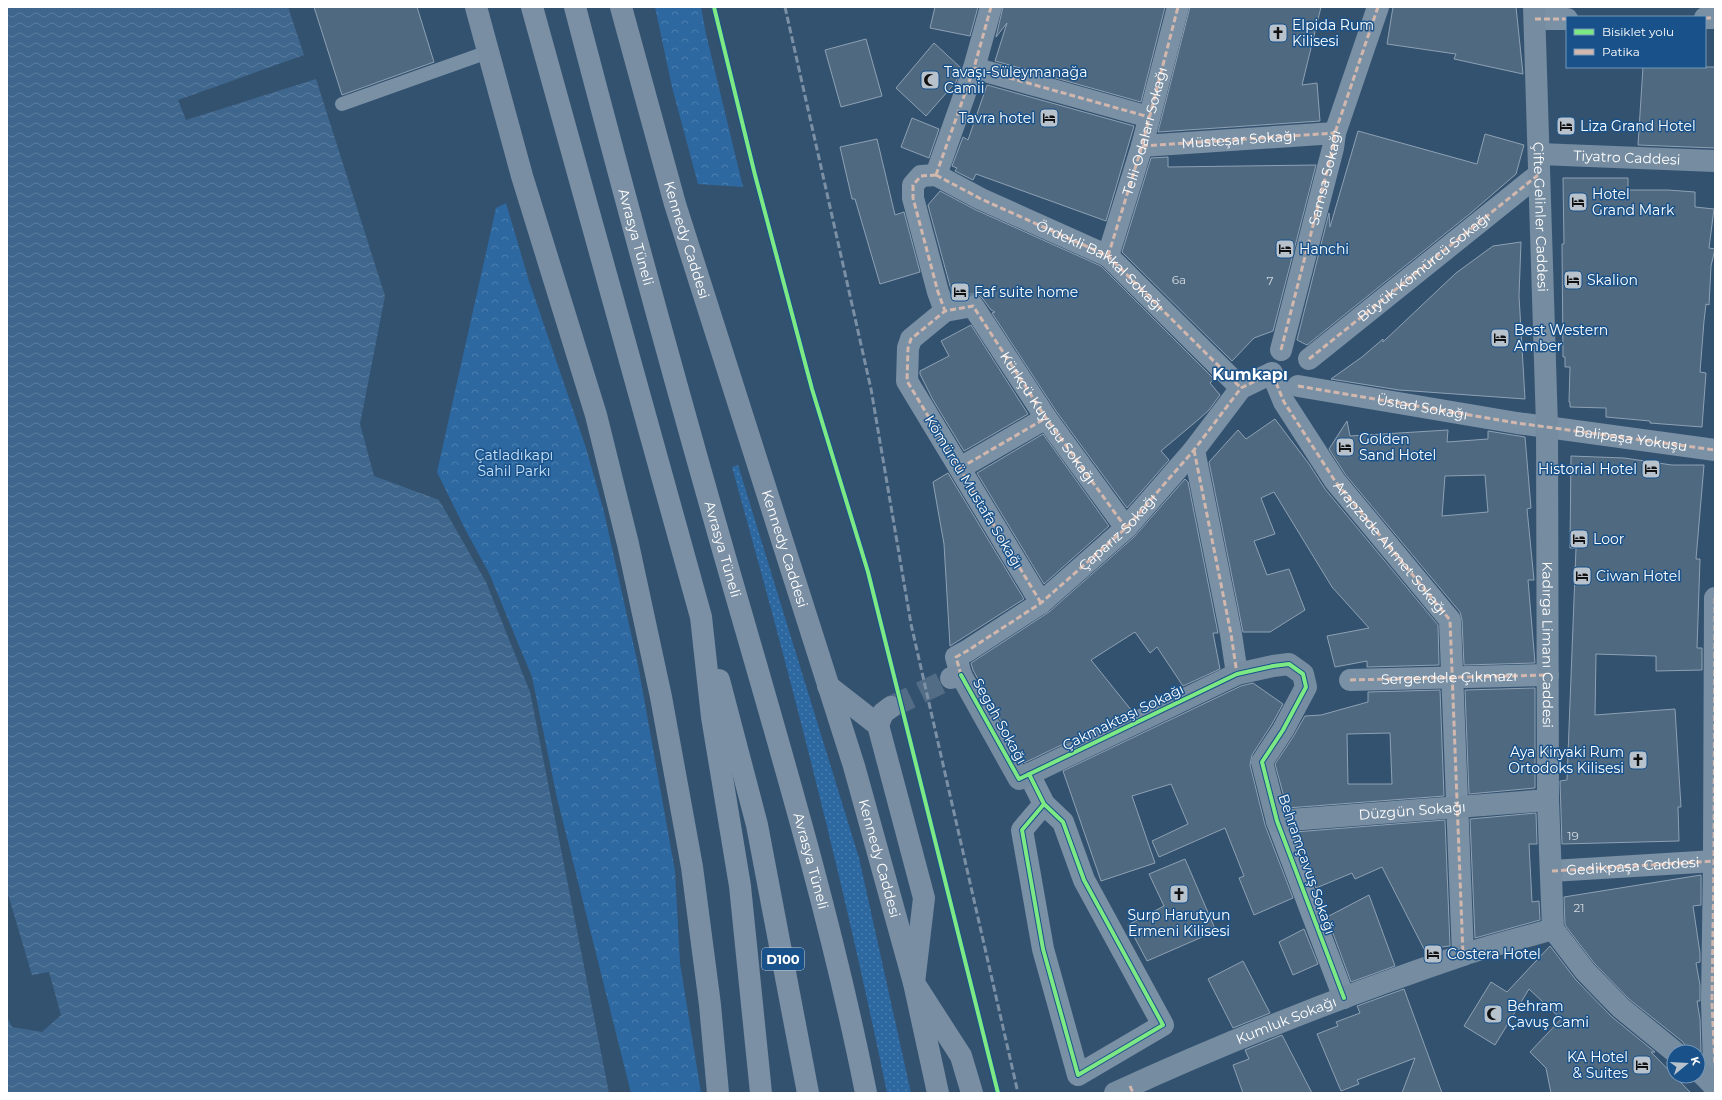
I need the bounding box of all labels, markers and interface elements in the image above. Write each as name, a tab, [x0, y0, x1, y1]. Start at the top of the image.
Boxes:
place label: Elpida Rum Kilisesi	[1292, 16, 1374, 50]
legend	[1566, 16, 1706, 68]
church icon: Elpida Rum Kilisesi	[1267, 22, 1289, 44]
text: Bisiklet yolu	[1602, 24, 1674, 39]
text: Patika	[1602, 44, 1640, 59]
place label: Tavaşı-Süleymanağa Camii	[944, 63, 1087, 97]
street label: Telli Odaları Sokağı	[1118, 65, 1171, 198]
mosque icon: Tavaşı-Süleymanağa Camii	[919, 69, 941, 91]
hotel icon: Tavra hotel	[1038, 107, 1060, 129]
place label: Tavra hotel	[959, 109, 1035, 127]
hotel icon: Liza Grand Hotel	[1555, 115, 1577, 137]
place label: Liza Grand Hotel	[1580, 117, 1696, 135]
street label: Müsteşar Sokağı	[1181, 127, 1297, 152]
street label: Samsa Sokağı	[1304, 127, 1345, 227]
street label: Çifte Gelinler Caddesi	[1529, 142, 1552, 292]
street label: Tiyatro Caddesi	[1573, 146, 1681, 169]
street label: Kennedy Caddesi	[660, 179, 714, 301]
place label: Hotel Grand Mark	[1592, 185, 1675, 219]
street label: Avrasya Tüneli	[614, 187, 658, 287]
hotel icon: Hotel Grand Mark	[1567, 191, 1589, 213]
street label: Büyük Kömürcü Sokağı	[1353, 208, 1494, 326]
street label: Ördekli Bakkal Sokağı	[1033, 216, 1168, 315]
hotel icon: Hanchi	[1274, 238, 1296, 260]
place label: Hanchi	[1299, 240, 1349, 258]
hotel icon: Skalion	[1562, 269, 1584, 291]
place label: Skalion	[1587, 271, 1638, 289]
house number: 6a	[1172, 272, 1186, 287]
house number: 7	[1266, 273, 1274, 288]
hotel icon: Faf suite home	[949, 281, 971, 303]
place label: Faf suite home	[974, 283, 1078, 301]
place label: Best Western Amber	[1514, 321, 1608, 355]
hotel icon: Best Western Amber	[1489, 327, 1511, 349]
street label: Kürkçü Kuyusu Sokağı	[996, 348, 1100, 488]
district label: Kumkapı	[1212, 365, 1288, 384]
street label: Üstad Sokağı	[1375, 390, 1469, 424]
street label: Kömürcü Mustafa Sokağı	[921, 412, 1027, 572]
street label: Balipaşa Yokuşu	[1573, 422, 1688, 455]
place label: Golden Sand Hotel	[1359, 430, 1436, 464]
hotel icon: Golden Sand Hotel	[1334, 436, 1356, 458]
park label: Çatladıkapı Sahil Parkı	[475, 446, 553, 480]
hotel icon: Historial Hotel	[1640, 458, 1662, 480]
place label: Historial Hotel	[1538, 460, 1637, 478]
street label: Arapzade Ahmet Sokağı	[1330, 477, 1451, 619]
street label: Kennedy Caddesi	[758, 488, 812, 610]
street label: Çaparız Sokağı	[1075, 490, 1161, 575]
street label: Avrasya Tüneli	[701, 499, 745, 600]
hotel icon: Loor	[1568, 528, 1590, 550]
place label: Loor	[1593, 530, 1625, 548]
street label: Kadırga Limanı Caddesi	[1538, 562, 1557, 728]
hotel icon: Ciwan Hotel	[1571, 565, 1593, 587]
place label: Ciwan Hotel	[1596, 567, 1681, 585]
street label: Sergerdele Çıkmazı	[1381, 667, 1517, 688]
street label: Segah Sokağı	[969, 675, 1031, 767]
street label: Çakmaktaşı Sokağı	[1059, 680, 1187, 754]
place label: Aya Kiryaki Rum Ortodoks Kilisesi	[1508, 743, 1624, 777]
church icon: Aya Kiryaki Rum Ortodoks Kilisesi	[1627, 749, 1649, 771]
street label: Behramçavuş Sokağı	[1275, 791, 1339, 937]
street label: Kennedy Caddesi	[855, 797, 905, 920]
street label: Düzgün Sokağı	[1358, 797, 1466, 824]
street label: Avrasya Tüneli	[789, 811, 832, 911]
house number: 19	[1567, 828, 1579, 843]
street label: Gedikpaşa Caddesi	[1566, 853, 1700, 879]
church icon: Surp Harutyun Ermeni Kilisesi	[1168, 883, 1190, 905]
house number: 21	[1573, 900, 1585, 915]
place label: Surp Harutyun Ermeni Kilisesi	[1128, 906, 1231, 940]
hotel icon: Costera Hotel	[1422, 943, 1444, 965]
place label: Costera Hotel	[1447, 945, 1541, 963]
road number: D100	[762, 948, 804, 970]
street label: Kumluk Sokağı	[1233, 992, 1339, 1048]
place label: Behram Çavuş Cami	[1507, 997, 1589, 1031]
mosque icon: Behram Çavuş Cami	[1482, 1003, 1504, 1025]
north arrow	[1666, 1044, 1706, 1084]
place label: KA Hotel & Suites	[1567, 1048, 1628, 1082]
hotel icon: KA Hotel & Suites	[1631, 1054, 1653, 1076]
text: K	[1688, 1055, 1704, 1068]

